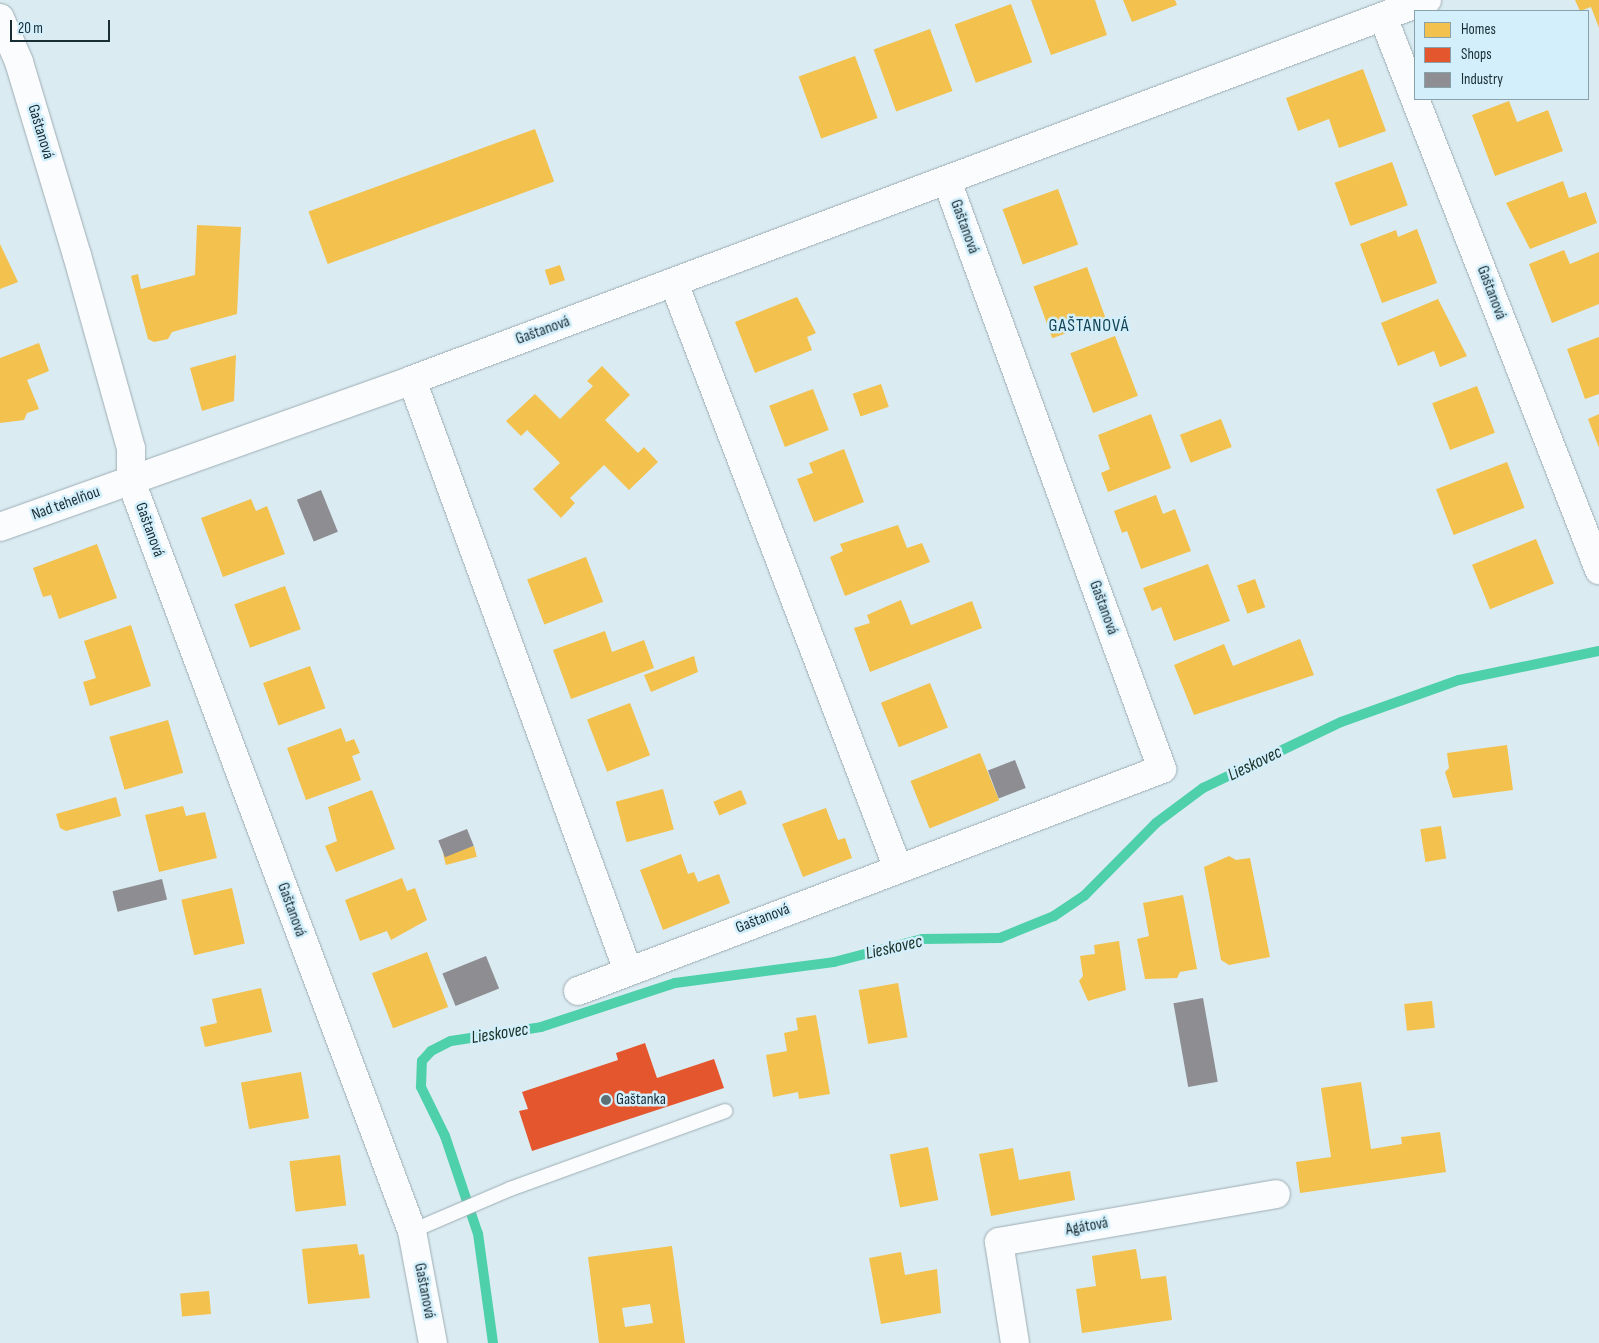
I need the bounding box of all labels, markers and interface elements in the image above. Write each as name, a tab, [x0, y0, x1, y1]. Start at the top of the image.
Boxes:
scale bar	[12, 10, 112, 42]
legend	[1414, 10, 1589, 100]
text: 20 m	[18, 19, 43, 38]
text: Homes	[1461, 20, 1496, 39]
text: Shops	[1461, 45, 1492, 64]
text: Industry	[1461, 70, 1503, 89]
street label: Gaštanová	[23, 102, 57, 162]
street label: Gaštanová	[945, 197, 983, 257]
street label: Gaštanová	[1472, 263, 1510, 323]
street label: Gaštanová	[513, 312, 573, 350]
district label: GAŠTANOVÁ	[1047, 315, 1131, 337]
street label: Nad tehelňou	[29, 483, 103, 525]
street label: Gaštanová	[130, 500, 168, 560]
street label: Gaštanová	[1084, 578, 1122, 638]
water label: Lieskovec	[1224, 742, 1286, 786]
street label: Gaštanová	[272, 880, 310, 940]
street label: Gaštanová	[733, 900, 793, 938]
water label: Lieskovec	[864, 931, 924, 965]
water label: Lieskovec	[470, 1019, 530, 1049]
place label: Gaštanka	[616, 1090, 666, 1110]
marker: Gaštanka	[600, 1094, 612, 1106]
street label: Agátová	[1064, 1214, 1110, 1240]
street label: Gaštanová	[409, 1262, 439, 1320]

